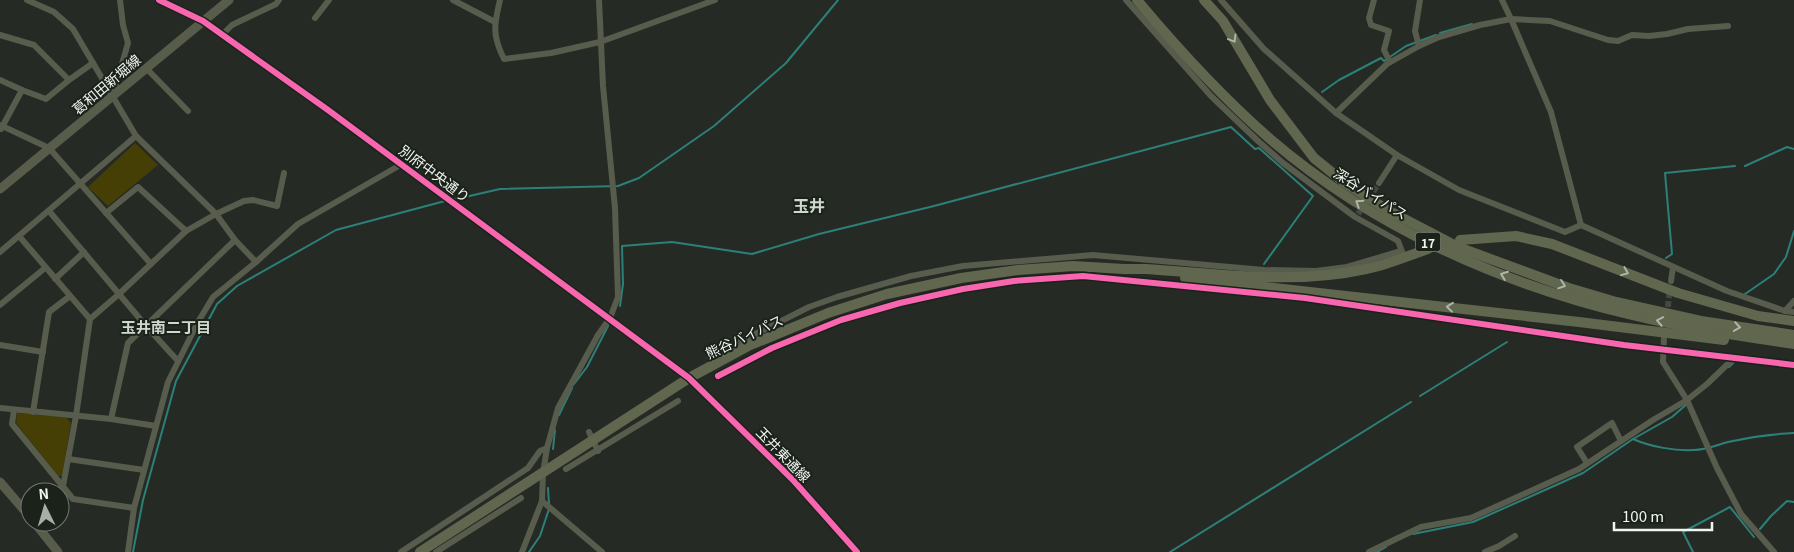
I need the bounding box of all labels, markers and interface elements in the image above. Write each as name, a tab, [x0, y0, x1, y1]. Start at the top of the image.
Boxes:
one-way arrow	[1227, 33, 1237, 42]
street label: 葛和田新堀線	[67, 49, 145, 119]
street label: 別府中央通り	[395, 140, 475, 206]
street label: 深谷バイパス	[1330, 162, 1412, 224]
district label: 玉井	[793, 193, 825, 217]
one-way arrow	[1355, 200, 1364, 210]
road number: 17	[1416, 232, 1440, 252]
one-way arrow	[1620, 266, 1629, 277]
one-way arrow	[1500, 271, 1509, 282]
one-way arrow	[1557, 280, 1566, 290]
one-way arrow	[1446, 302, 1454, 313]
street label: 熊谷バイパス	[702, 309, 786, 363]
district label: 玉井南二丁目	[121, 316, 211, 337]
one-way arrow	[1655, 316, 1664, 327]
one-way arrow	[1733, 321, 1741, 331]
street label: 玉井東通線	[752, 422, 816, 486]
north arrow	[20, 482, 70, 532]
text: N	[38, 483, 50, 503]
scale bar	[1614, 500, 1712, 532]
text: 100 m	[1622, 505, 1664, 526]

